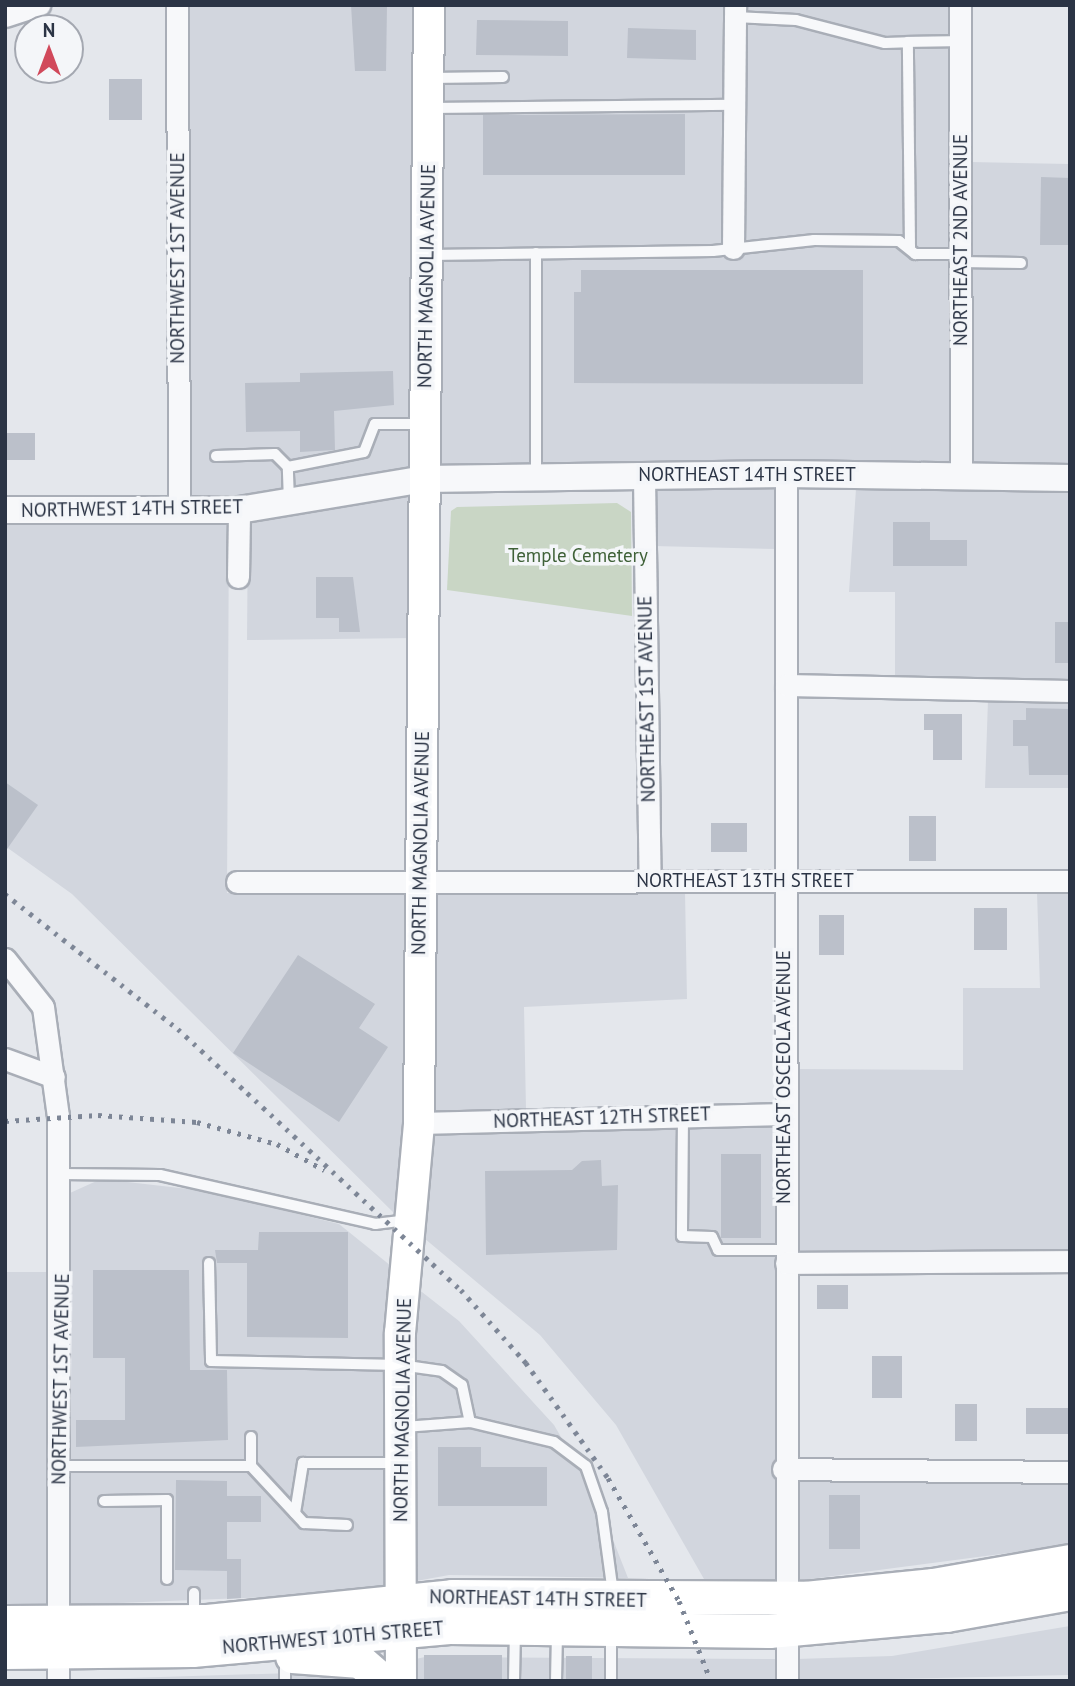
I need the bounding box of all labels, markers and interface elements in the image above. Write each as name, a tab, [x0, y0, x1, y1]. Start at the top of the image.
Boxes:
north arrow	[14, 14, 84, 84]
text: N	[43, 18, 55, 42]
street label: NORTHEAST 2ND AVENUE	[950, 133, 972, 347]
street label: NORTHWEST 1ST AVENUE	[167, 151, 189, 365]
street label: NORTH MAGNOLIA AVENUE	[414, 163, 440, 389]
street label: NORTHEAST 14TH STREET	[638, 464, 856, 486]
street label: NORTHWEST 14TH STREET	[20, 496, 244, 522]
park label: Temple Cemetery	[508, 545, 648, 567]
street label: NORTHEAST 1ST AVENUE	[634, 594, 660, 804]
street label: NORTH MAGNOLIA AVENUE	[408, 730, 434, 956]
street label: NORTHEAST 13TH STREET	[636, 870, 854, 892]
street label: NORTHEAST OSCEOLA AVENUE	[773, 949, 795, 1205]
street label: NORTHEAST 12TH STREET	[493, 1103, 711, 1133]
street label: NORTHWEST 1ST AVENUE	[48, 1272, 74, 1486]
street label: NORTH MAGNOLIA AVENUE	[390, 1297, 416, 1523]
street label: NORTHEAST 14TH STREET	[429, 1586, 647, 1612]
street label: NORTHWEST 10TH STREET	[221, 1617, 445, 1659]

